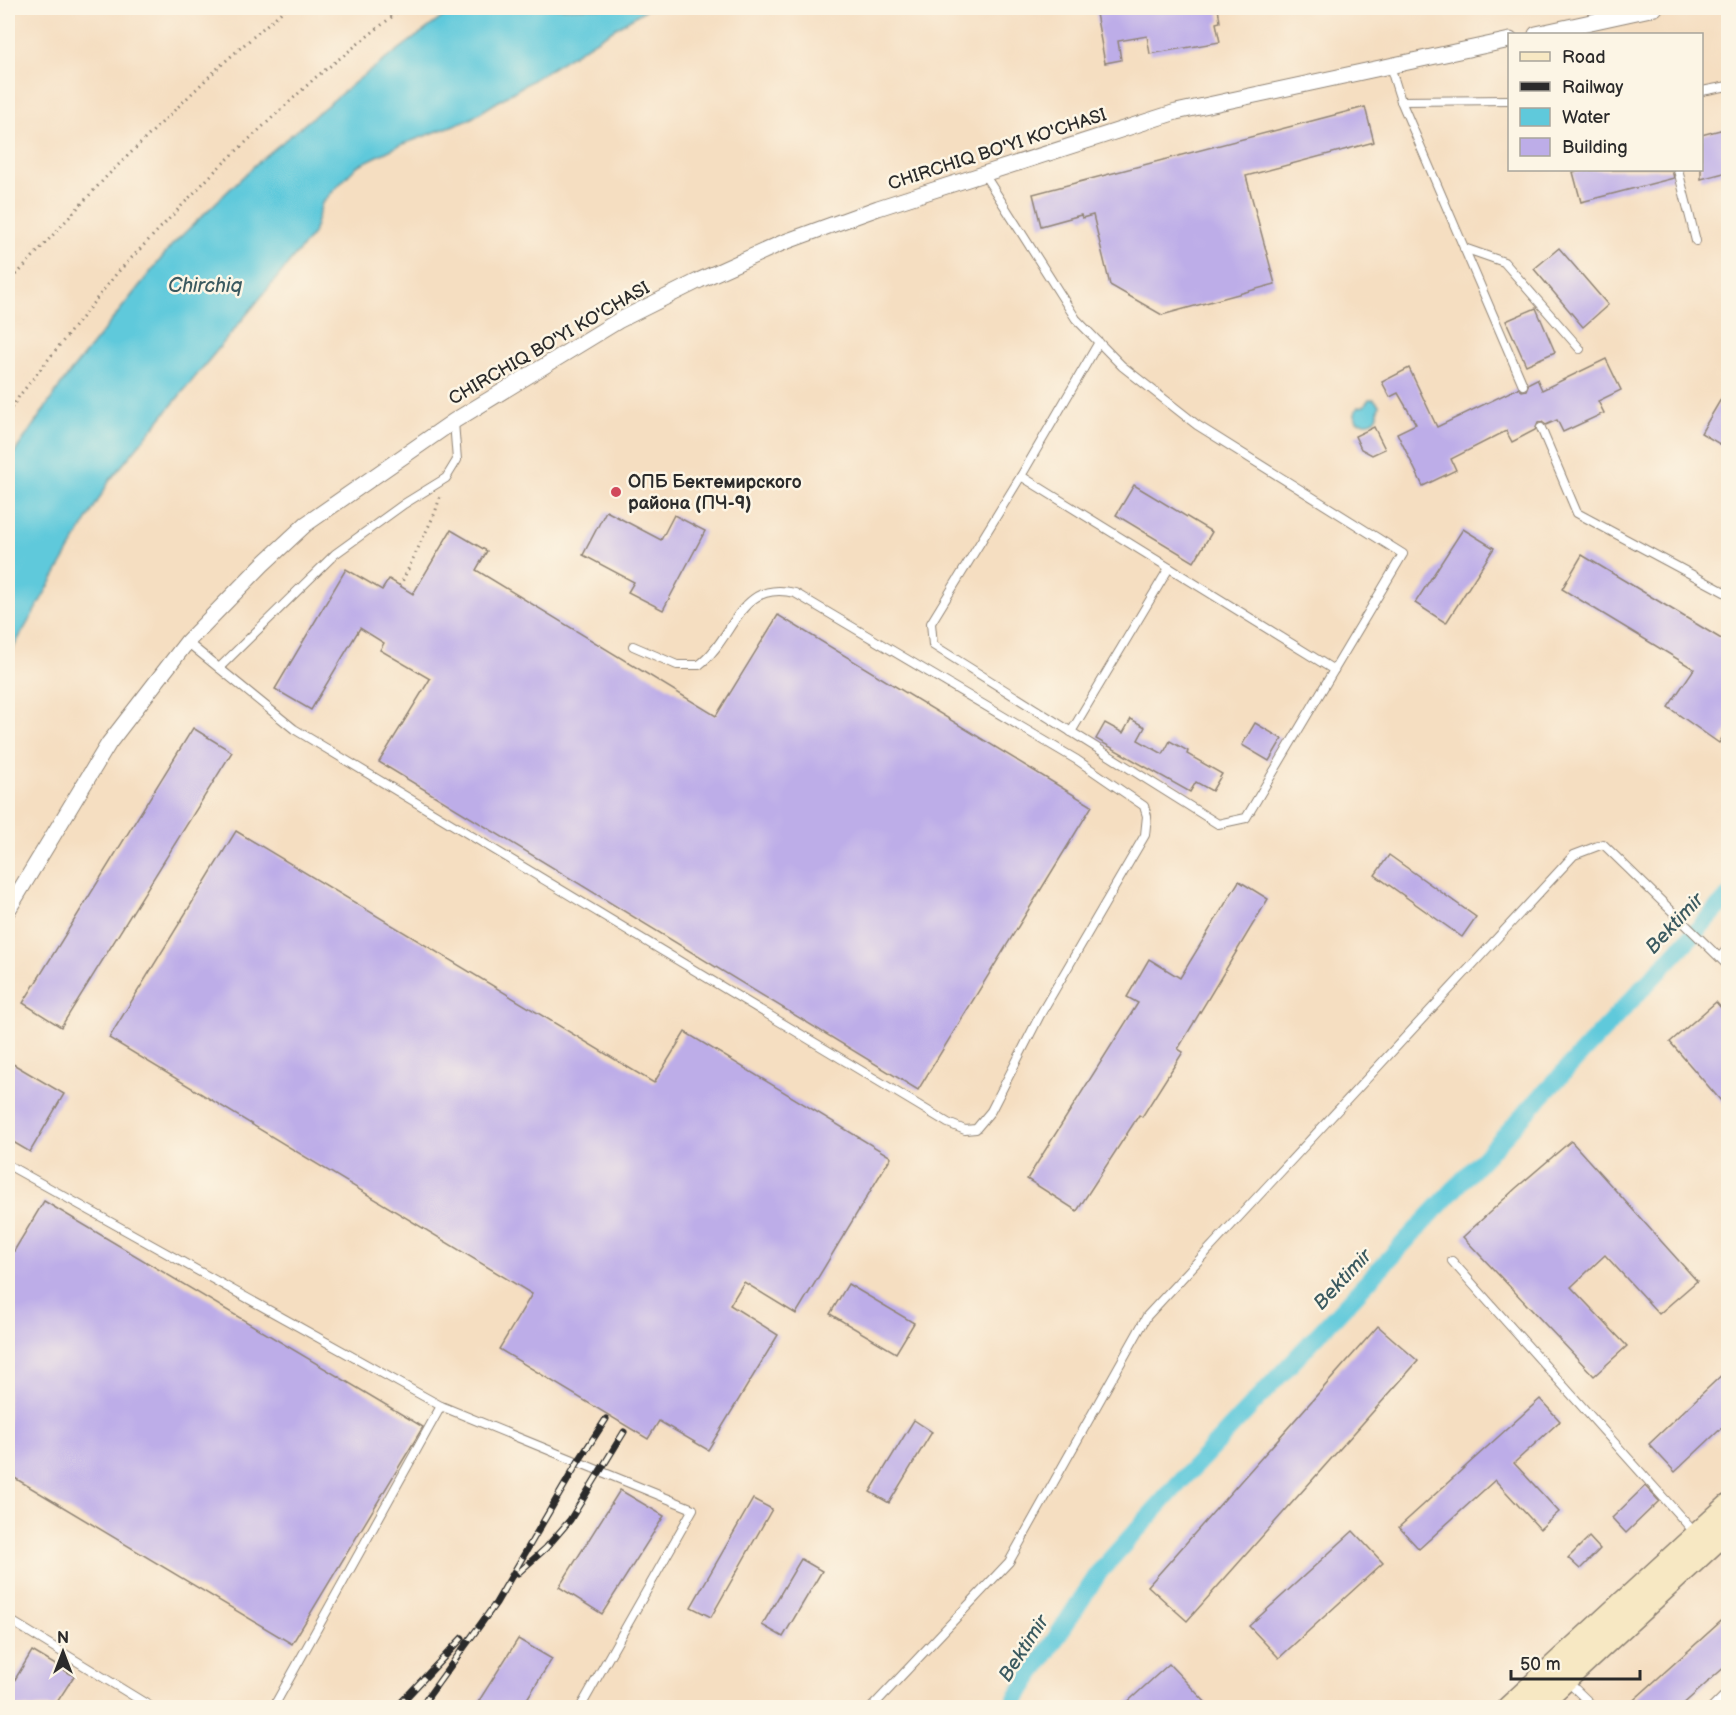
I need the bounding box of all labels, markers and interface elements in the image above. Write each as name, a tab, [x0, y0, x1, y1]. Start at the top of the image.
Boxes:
legend	[1508, 33, 1703, 171]
text: Road	[1562, 47, 1606, 68]
text: Railway	[1562, 77, 1624, 98]
street label: CHIRCHIQ BO'YI KO'CHASI	[885, 104, 1109, 195]
text: Water	[1562, 107, 1610, 128]
text: Building	[1562, 137, 1628, 158]
water label: Chirchiq	[168, 274, 242, 298]
street label: CHIRCHIQ BO'YI KO'CHASI	[445, 277, 653, 410]
place label: ОПБ Бектемирского района (ПЧ-9)	[628, 472, 802, 514]
marker: ОПБ Бектемирского района (ПЧ-9)	[609, 485, 623, 499]
water label: Bektimir	[1641, 887, 1710, 959]
water label: Bektimir	[1309, 1243, 1378, 1315]
water label: Bektimir	[994, 1609, 1055, 1686]
north arrow	[33, 1622, 93, 1682]
text: N	[57, 1629, 69, 1648]
scale bar	[1511, 1643, 1640, 1681]
text: 50 m	[1520, 1654, 1561, 1675]

